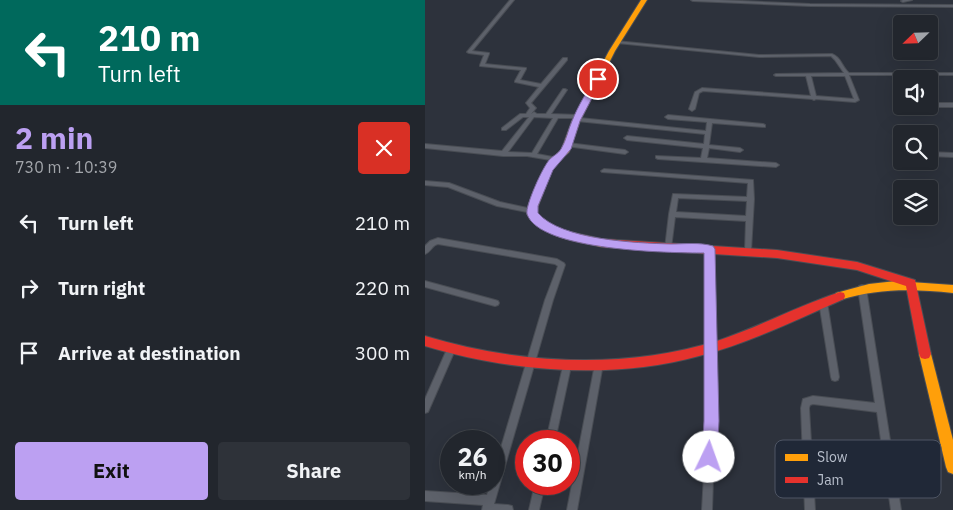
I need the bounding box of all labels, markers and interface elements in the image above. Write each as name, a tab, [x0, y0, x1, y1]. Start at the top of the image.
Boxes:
text: 210 m	[98, 15, 201, 61]
north arrow	[893, 15, 937, 60]
map controls	[893, 15, 938, 225]
icon: left	[15, 20, 80, 85]
pin	[577, 58, 619, 100]
text: Turn left	[98, 59, 181, 88]
icon: arrive	[584, 65, 612, 93]
button: sound	[893, 70, 938, 115]
text: 2 min	[15, 118, 93, 157]
button: close	[358, 122, 410, 174]
button: search	[893, 125, 938, 170]
text: 730 m · 10:39	[15, 157, 117, 177]
button: layers	[893, 180, 938, 225]
icon: left	[15, 209, 43, 237]
text: Turn left	[58, 211, 134, 235]
text: 210 m	[355, 211, 410, 235]
icon: right	[15, 274, 43, 302]
text: Turn right	[58, 276, 145, 300]
text: 220 m	[355, 276, 410, 300]
icon: arrive	[15, 339, 43, 367]
text: Arrive at destination	[58, 341, 241, 365]
text: 300 m	[355, 341, 410, 365]
speed limit sign: 30	[515, 430, 580, 495]
position arrow	[682, 430, 734, 482]
text: 26	[457, 440, 488, 473]
legend	[775, 440, 941, 498]
button: Exit	[15, 442, 208, 500]
button: Share	[218, 442, 410, 500]
text: Slow	[817, 448, 848, 466]
text: km/h	[458, 467, 487, 482]
text: Jam	[817, 471, 844, 489]

